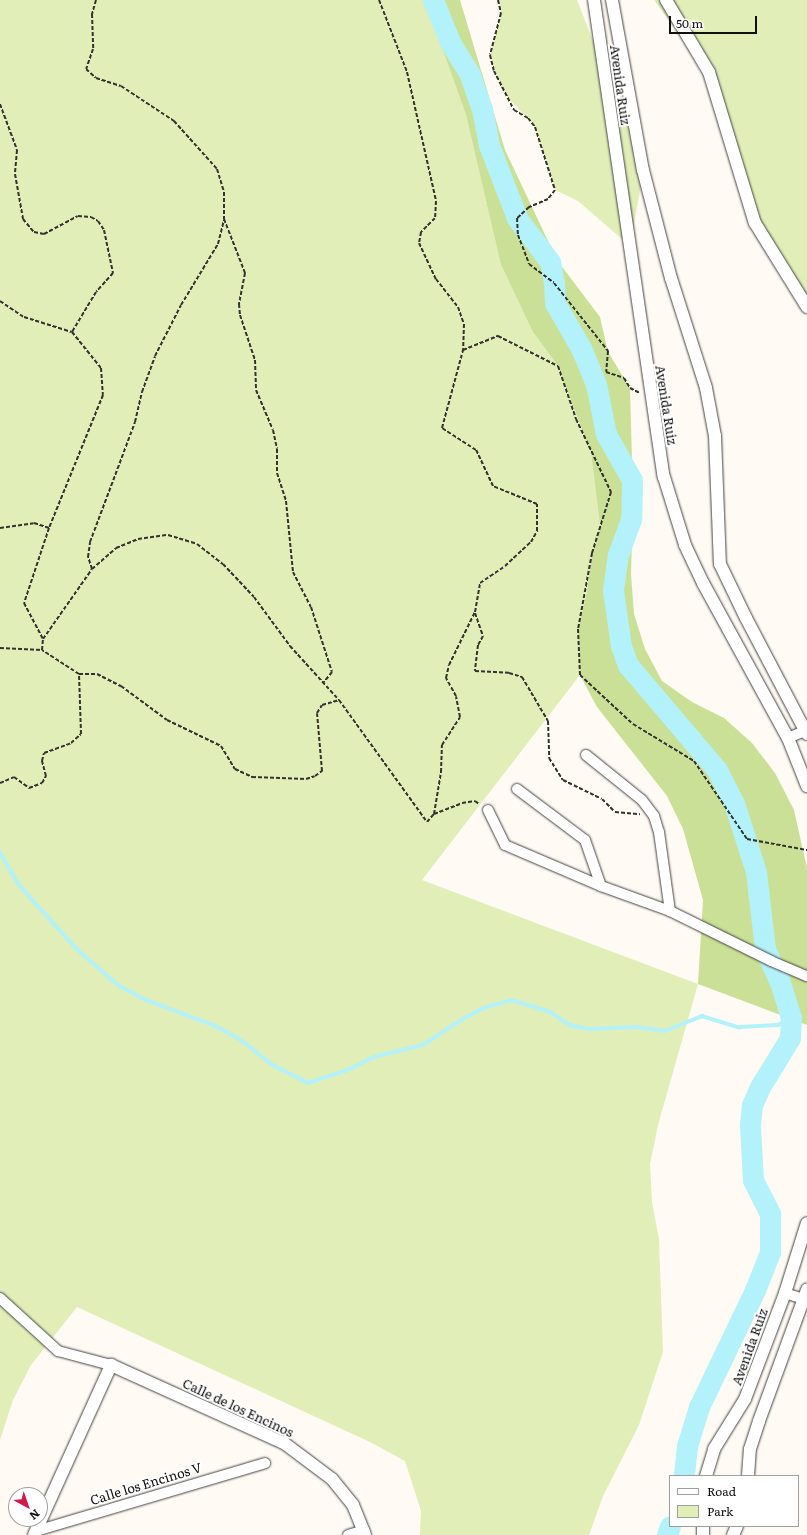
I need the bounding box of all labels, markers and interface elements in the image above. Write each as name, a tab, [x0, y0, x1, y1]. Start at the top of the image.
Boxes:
scale bar	[671, 8, 759, 34]
text: 50 m	[676, 14, 703, 32]
street label: Avenida Ruiz	[607, 44, 633, 126]
street label: Avenida Ruiz	[652, 364, 680, 446]
street label: Avenida Ruiz	[729, 1306, 771, 1388]
street label: Calle de los Encinos	[180, 1375, 296, 1441]
street label: Calle los Encinos V	[88, 1460, 204, 1508]
legend	[669, 1475, 799, 1527]
text: Road	[707, 1482, 736, 1500]
north arrow	[8, 1487, 48, 1527]
text: Park	[707, 1502, 733, 1520]
text: N	[26, 1506, 44, 1525]

